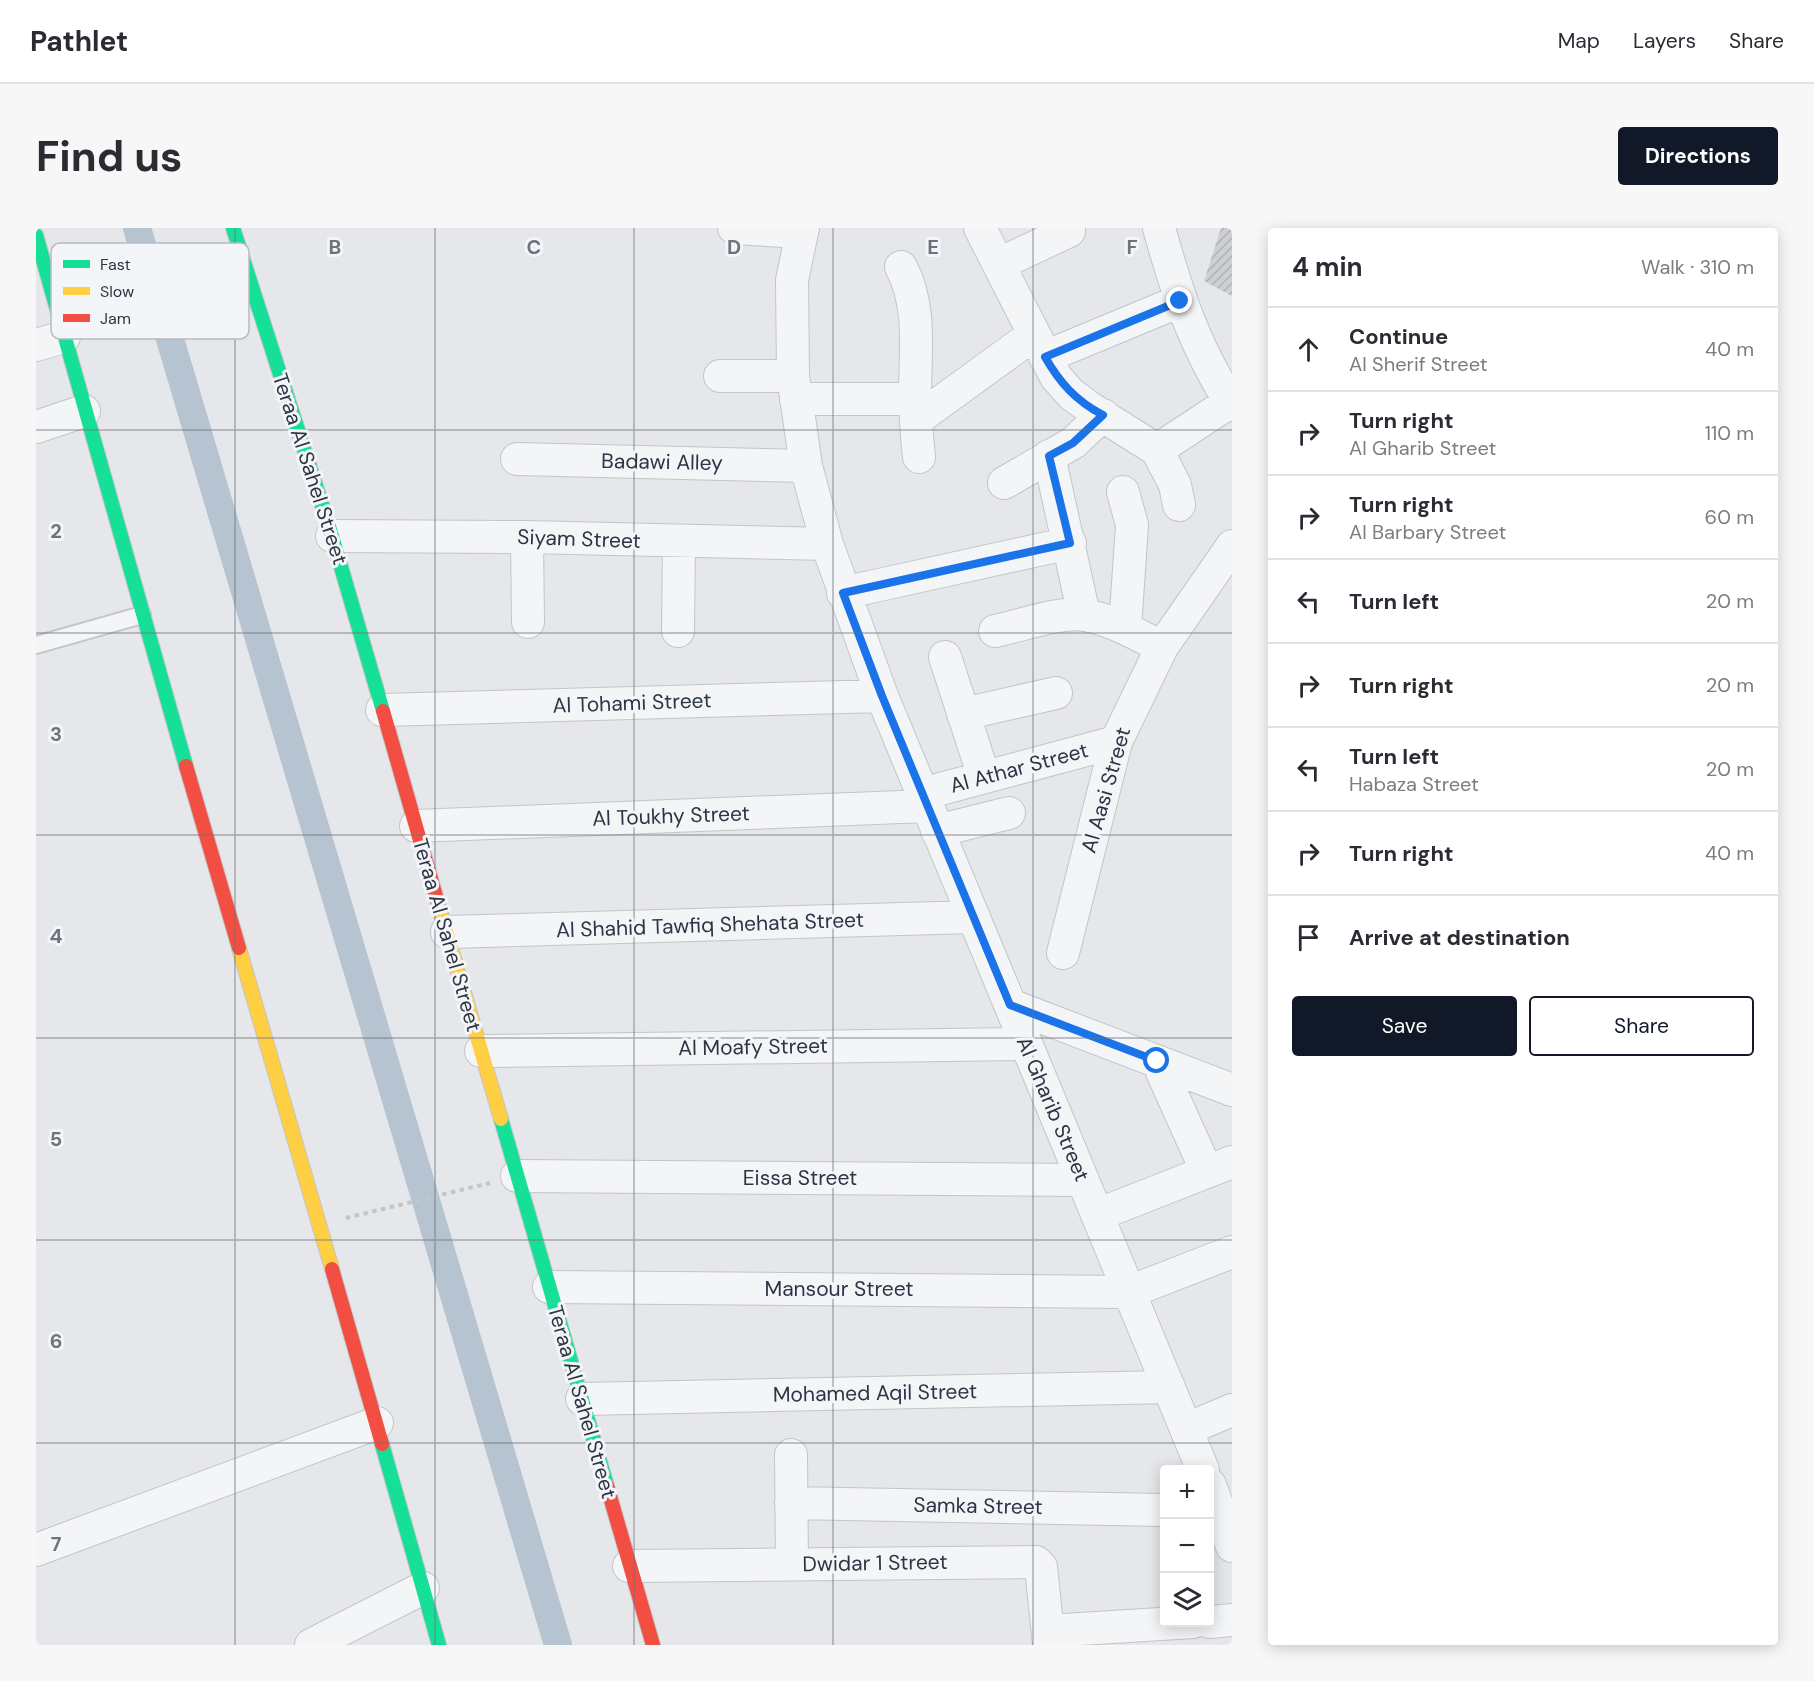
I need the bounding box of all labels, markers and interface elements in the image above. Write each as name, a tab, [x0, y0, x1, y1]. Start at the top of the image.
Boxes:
text: Pathlet	[30, 23, 128, 60]
text: Map	[1558, 27, 1600, 55]
text: Layers	[1633, 27, 1696, 55]
text: Share	[1729, 27, 1784, 55]
button: Directions	[1618, 127, 1778, 185]
text: Find us	[36, 129, 182, 184]
text: B	[329, 234, 341, 260]
text: C	[527, 234, 541, 260]
text: D	[727, 234, 741, 260]
text: E	[927, 234, 939, 260]
text: F	[1126, 234, 1138, 260]
legend	[51, 243, 249, 339]
text: 4 min	[1292, 250, 1363, 284]
text: Fast	[100, 254, 131, 275]
text: Walk · 310 m	[1641, 254, 1754, 280]
text: Slow	[100, 281, 134, 302]
route end	[1166, 287, 1192, 313]
text: Jam	[100, 308, 131, 329]
text: Continue	[1349, 322, 1448, 351]
icon: ahead	[1292, 333, 1325, 366]
text: 40 m	[1705, 336, 1754, 362]
text: Al Sherif Street	[1349, 351, 1488, 377]
street label: Teraa Al Sahel Street	[266, 370, 354, 568]
text: Turn right	[1349, 406, 1454, 435]
icon: right	[1292, 417, 1325, 450]
text: 110 m	[1705, 420, 1754, 446]
text: Al Gharib Street	[1349, 435, 1496, 461]
street label: Badawi Alley	[601, 447, 723, 477]
text: Turn right	[1349, 490, 1454, 519]
icon: right	[1292, 501, 1325, 534]
text: 60 m	[1705, 504, 1754, 530]
text: 2	[50, 518, 62, 544]
text: Al Barbary Street	[1349, 519, 1506, 545]
street label: Siyam Street	[517, 523, 641, 555]
icon: left	[1292, 585, 1325, 618]
text: Turn left	[1349, 587, 1439, 616]
text: 20 m	[1706, 588, 1754, 614]
icon: right	[1292, 669, 1325, 702]
text: Turn right	[1349, 671, 1454, 700]
text: 20 m	[1706, 672, 1754, 698]
street label: Al Tohami Street	[552, 686, 712, 720]
text: 3	[50, 721, 62, 747]
street label: Al Aasi Street	[1075, 724, 1137, 856]
street label: Al Athar Street	[947, 736, 1091, 800]
text: Turn left	[1349, 742, 1439, 771]
icon: left	[1292, 753, 1325, 786]
text: 20 m	[1706, 756, 1754, 782]
text: Habaza Street	[1349, 771, 1479, 797]
street label: Al Toukhy Street	[592, 799, 750, 833]
street label: Teraa Al Sahel Street	[406, 835, 488, 1035]
icon: right	[1292, 837, 1325, 870]
text: Turn right	[1349, 839, 1454, 868]
text: 40 m	[1705, 840, 1754, 866]
street label: Al Shahid Tawfiq Shehata Street	[556, 906, 864, 944]
icon: arrive	[1292, 921, 1325, 954]
text: 4	[50, 923, 63, 949]
text: Arrive at destination	[1349, 923, 1570, 952]
button: Save	[1292, 996, 1517, 1056]
button: Share	[1529, 996, 1754, 1056]
street label: Al Moafy Street	[678, 1032, 828, 1062]
street label: Al Gharib Street	[1010, 1032, 1096, 1186]
route start	[1143, 1047, 1169, 1073]
text: 5	[50, 1126, 62, 1152]
street label: Eissa Street	[743, 1164, 857, 1192]
street label: Mansour Street	[764, 1275, 914, 1303]
street label: Teraa Al Sahel Street	[541, 1302, 623, 1502]
text: 6	[50, 1328, 62, 1354]
street label: Mohamed Aqil Street	[773, 1377, 977, 1409]
map controls	[1160, 1465, 1214, 1627]
button: +	[1160, 1465, 1214, 1519]
street label: Samka Street	[913, 1491, 1043, 1521]
button: −	[1160, 1519, 1214, 1573]
text: 7	[51, 1531, 62, 1557]
street label: Dwidar 1 Street	[802, 1548, 948, 1578]
button: layers	[1160, 1573, 1214, 1627]

